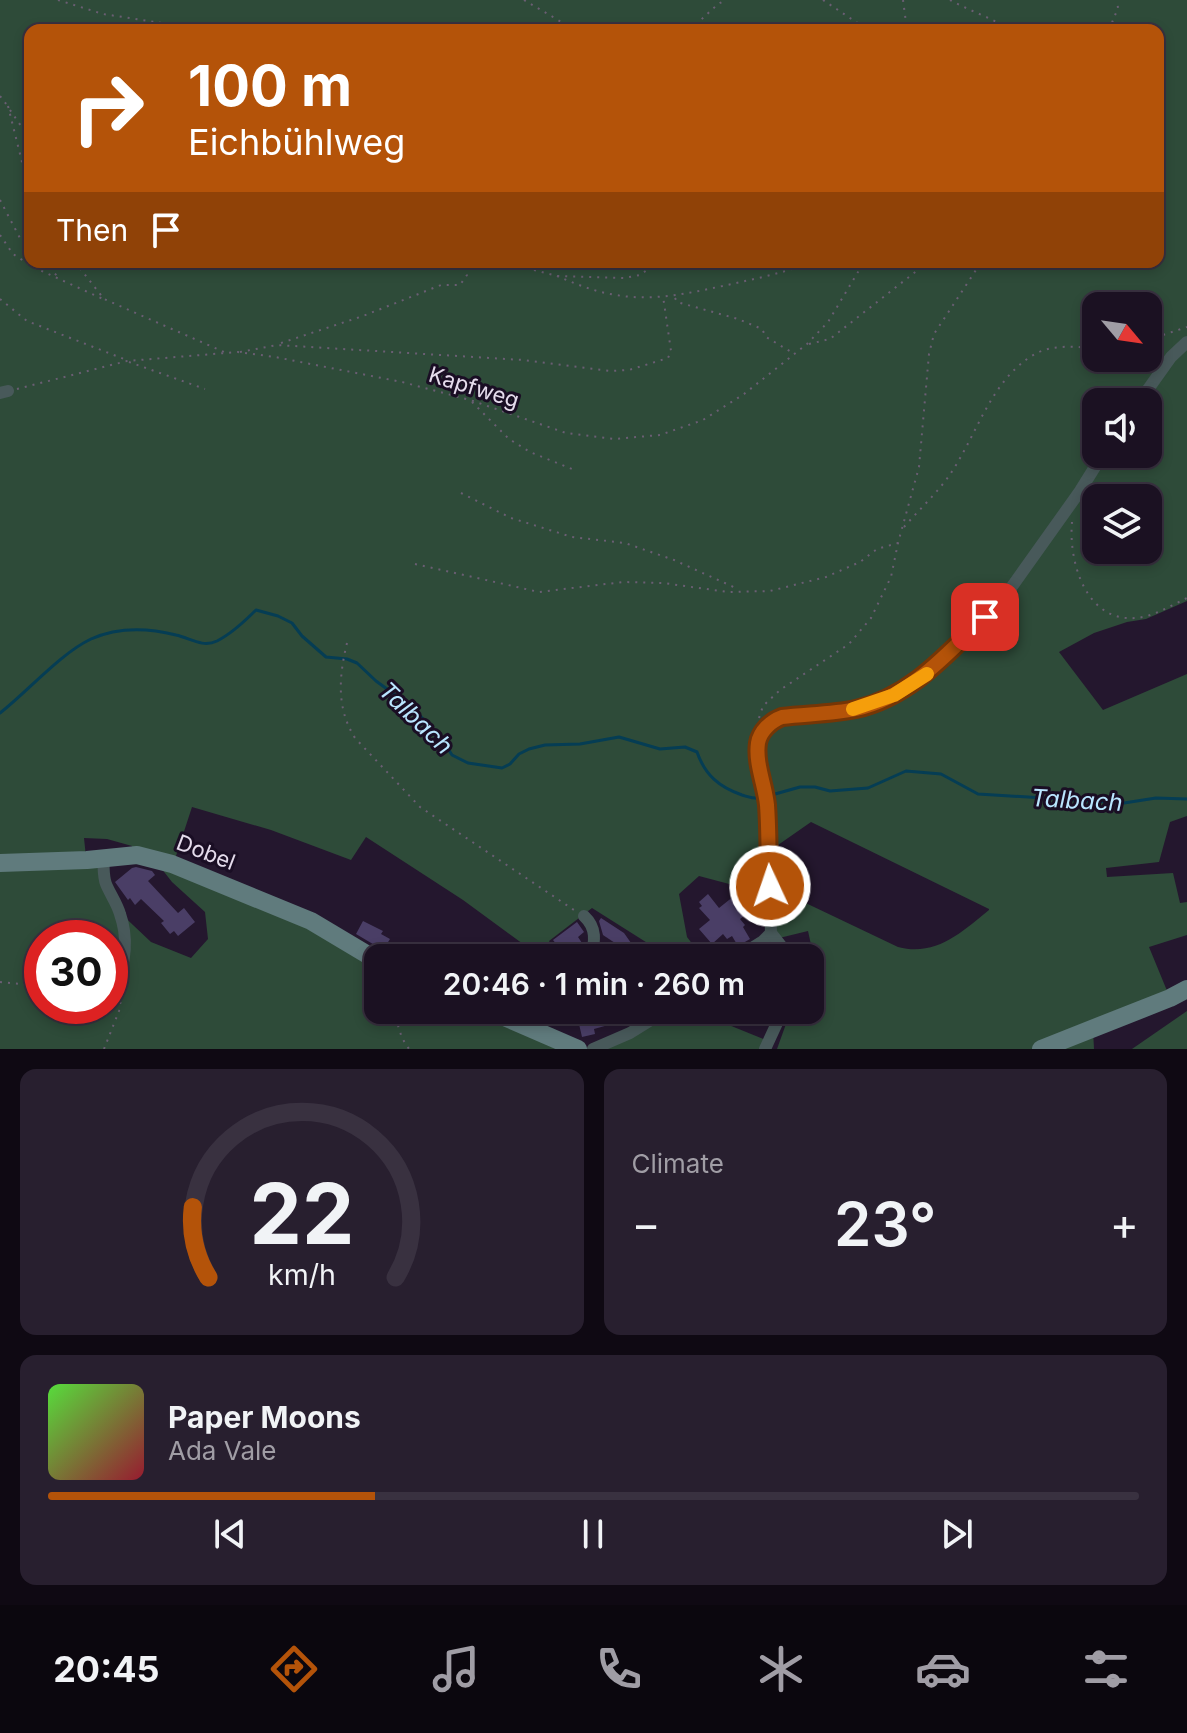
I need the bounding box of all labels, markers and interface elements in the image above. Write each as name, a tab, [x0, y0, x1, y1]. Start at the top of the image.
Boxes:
text: 100 m	[188, 52, 352, 120]
icon: right	[56, 56, 160, 160]
text: Eichbühlweg	[188, 120, 405, 164]
icon: arrive	[144, 208, 188, 252]
text: Then	[56, 212, 128, 248]
north arrow	[1082, 292, 1162, 372]
map controls	[1082, 292, 1162, 564]
street label: Kapfweg	[426, 361, 522, 413]
button: sound	[1082, 388, 1162, 468]
button: layers	[1082, 484, 1162, 564]
pin	[951, 583, 1019, 651]
icon: arrive	[963, 595, 1007, 639]
water label: Talbach	[373, 676, 459, 760]
water label: Talbach	[1031, 783, 1123, 817]
street label: Dobel	[173, 829, 239, 875]
position arrow	[728, 844, 812, 928]
speed limit sign: 30	[24, 920, 128, 1024]
text: 20:46 · 1 min · 260 m	[443, 966, 745, 1002]
text: Climate	[632, 1148, 724, 1179]
text: 22	[249, 1163, 354, 1264]
text: 23°	[834, 1188, 936, 1260]
text: −	[632, 1197, 661, 1251]
text: +	[1110, 1197, 1139, 1251]
text: km/h	[268, 1257, 336, 1292]
text: Paper Moons	[168, 1399, 361, 1435]
text: Ada Vale	[168, 1435, 276, 1466]
icon: previous	[208, 1512, 252, 1556]
icon: pause	[571, 1512, 615, 1556]
icon: next	[935, 1512, 979, 1556]
icon: directions	[266, 1641, 322, 1697]
icon: music	[428, 1641, 484, 1697]
icon: phone	[591, 1641, 647, 1697]
icon: climate	[753, 1641, 809, 1697]
icon: car	[915, 1641, 971, 1697]
icon: filters	[1078, 1641, 1134, 1697]
text: 20:45	[53, 1647, 160, 1691]

